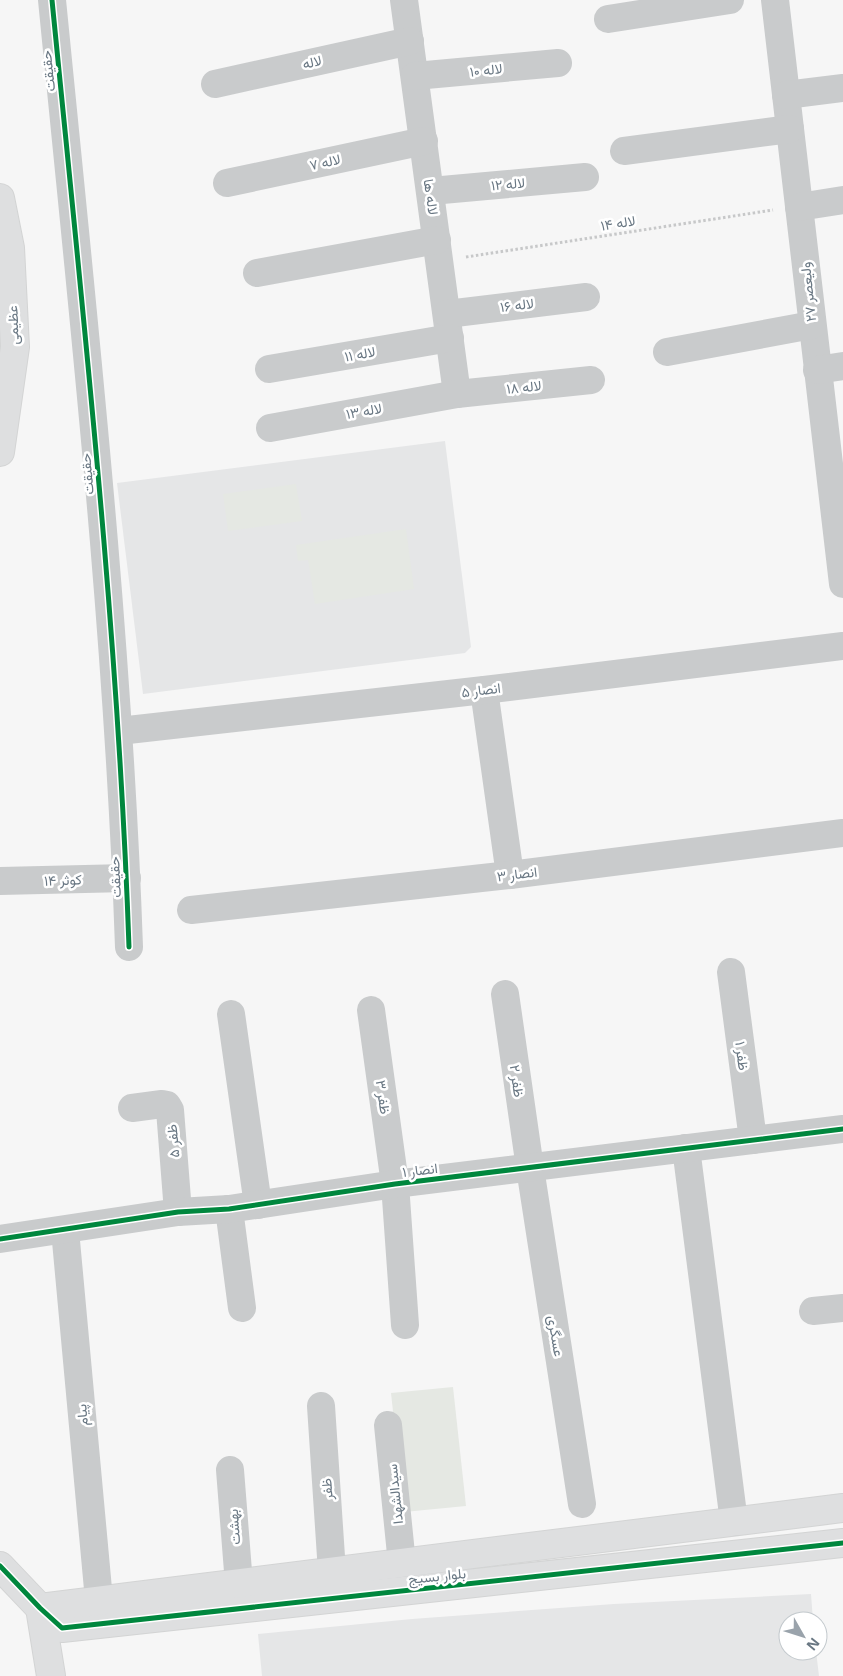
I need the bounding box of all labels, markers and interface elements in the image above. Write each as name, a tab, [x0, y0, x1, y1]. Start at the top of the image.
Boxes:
street label: حقیقت	[36, 49, 59, 93]
street label: لاله	[300, 50, 323, 73]
street label: لاله ۱۰	[469, 58, 503, 81]
street label: لاله ۷	[308, 149, 342, 174]
street label: لاله ۱۲	[490, 173, 526, 194]
street label: لاله ها	[420, 178, 443, 216]
street label: لاله ۱۴	[599, 210, 637, 235]
street label: ولیعصر ۲۷	[795, 261, 820, 323]
street label: لاله ۱۶	[499, 293, 535, 316]
street label: عظیمی	[2, 305, 23, 345]
street label: لاله ۱۱	[343, 341, 377, 366]
street label: لاله ۱۸	[505, 375, 542, 398]
street label: لاله ۱۳	[344, 398, 383, 423]
street label: حقیقت	[75, 453, 98, 495]
street label: انصار ۵	[460, 678, 502, 701]
street label: حقیقت	[104, 856, 125, 898]
street label: انصار ۳	[496, 862, 538, 885]
street label: کوثر ۱۴	[44, 869, 82, 890]
street label: ظفر ۱	[731, 1040, 754, 1072]
street label: ظفر ۲	[506, 1064, 529, 1098]
street label: ظفر ۳	[372, 1079, 395, 1115]
street label: ظفر ۵	[162, 1124, 183, 1159]
street label: انصار ۱	[401, 1158, 439, 1181]
street label: عسگری	[544, 1314, 569, 1358]
street label: پیام	[71, 1403, 93, 1427]
street label: سیدالشهدا	[382, 1463, 407, 1525]
street label: ظفر	[316, 1478, 337, 1501]
street label: بهشت	[223, 1508, 244, 1546]
street label: بلوار بسیج	[407, 1563, 467, 1590]
north arrow	[778, 1611, 828, 1661]
text: N	[803, 1634, 824, 1655]

